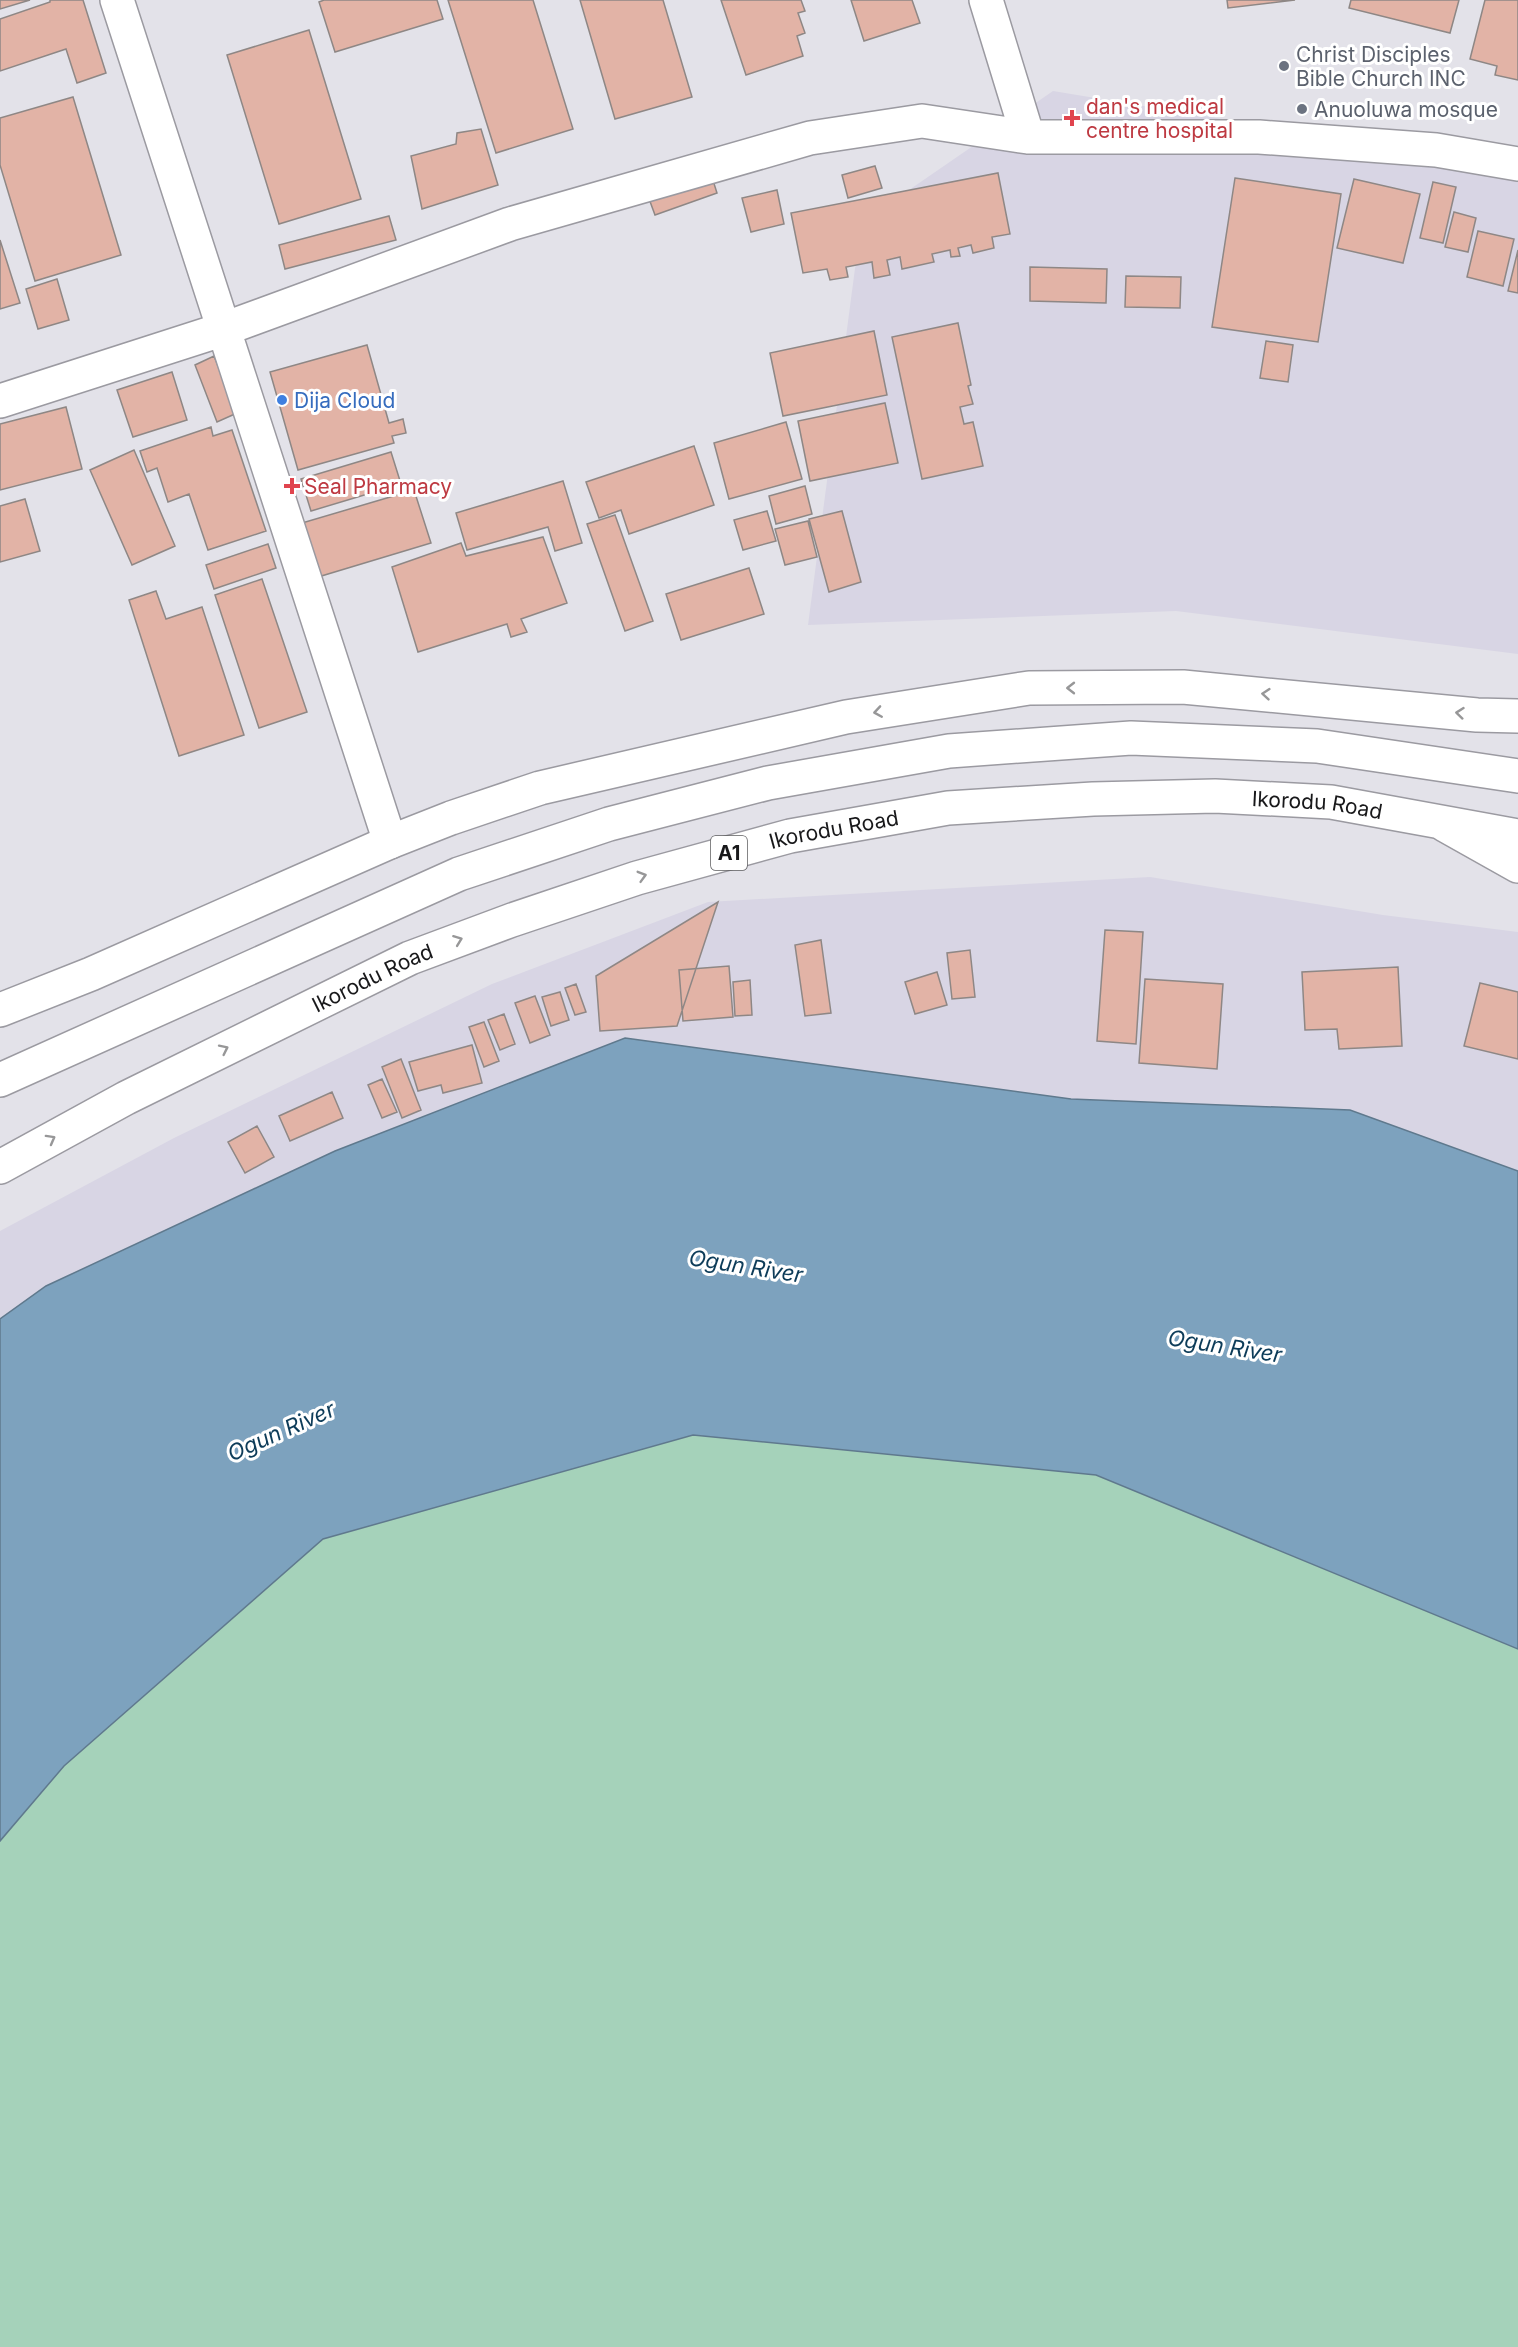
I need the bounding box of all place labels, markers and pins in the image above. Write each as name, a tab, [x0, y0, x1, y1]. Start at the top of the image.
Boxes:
place label: Christ Disciples Bible Church INC	[1296, 42, 1466, 91]
marker: Christ Disciples Bible Church INC	[1277, 59, 1291, 73]
place label: dan's medical centre hospital	[1086, 94, 1233, 143]
place label: Anuoluwa mosque	[1314, 97, 1498, 122]
marker: Anuoluwa mosque	[1295, 102, 1309, 116]
marker: dan's medical centre hospital	[1063, 109, 1081, 127]
place label: Dija Cloud	[294, 388, 395, 413]
marker: Dija Cloud	[275, 393, 289, 407]
place label: Seal Pharmacy	[304, 474, 452, 499]
marker: Seal Pharmacy	[285, 479, 299, 493]

